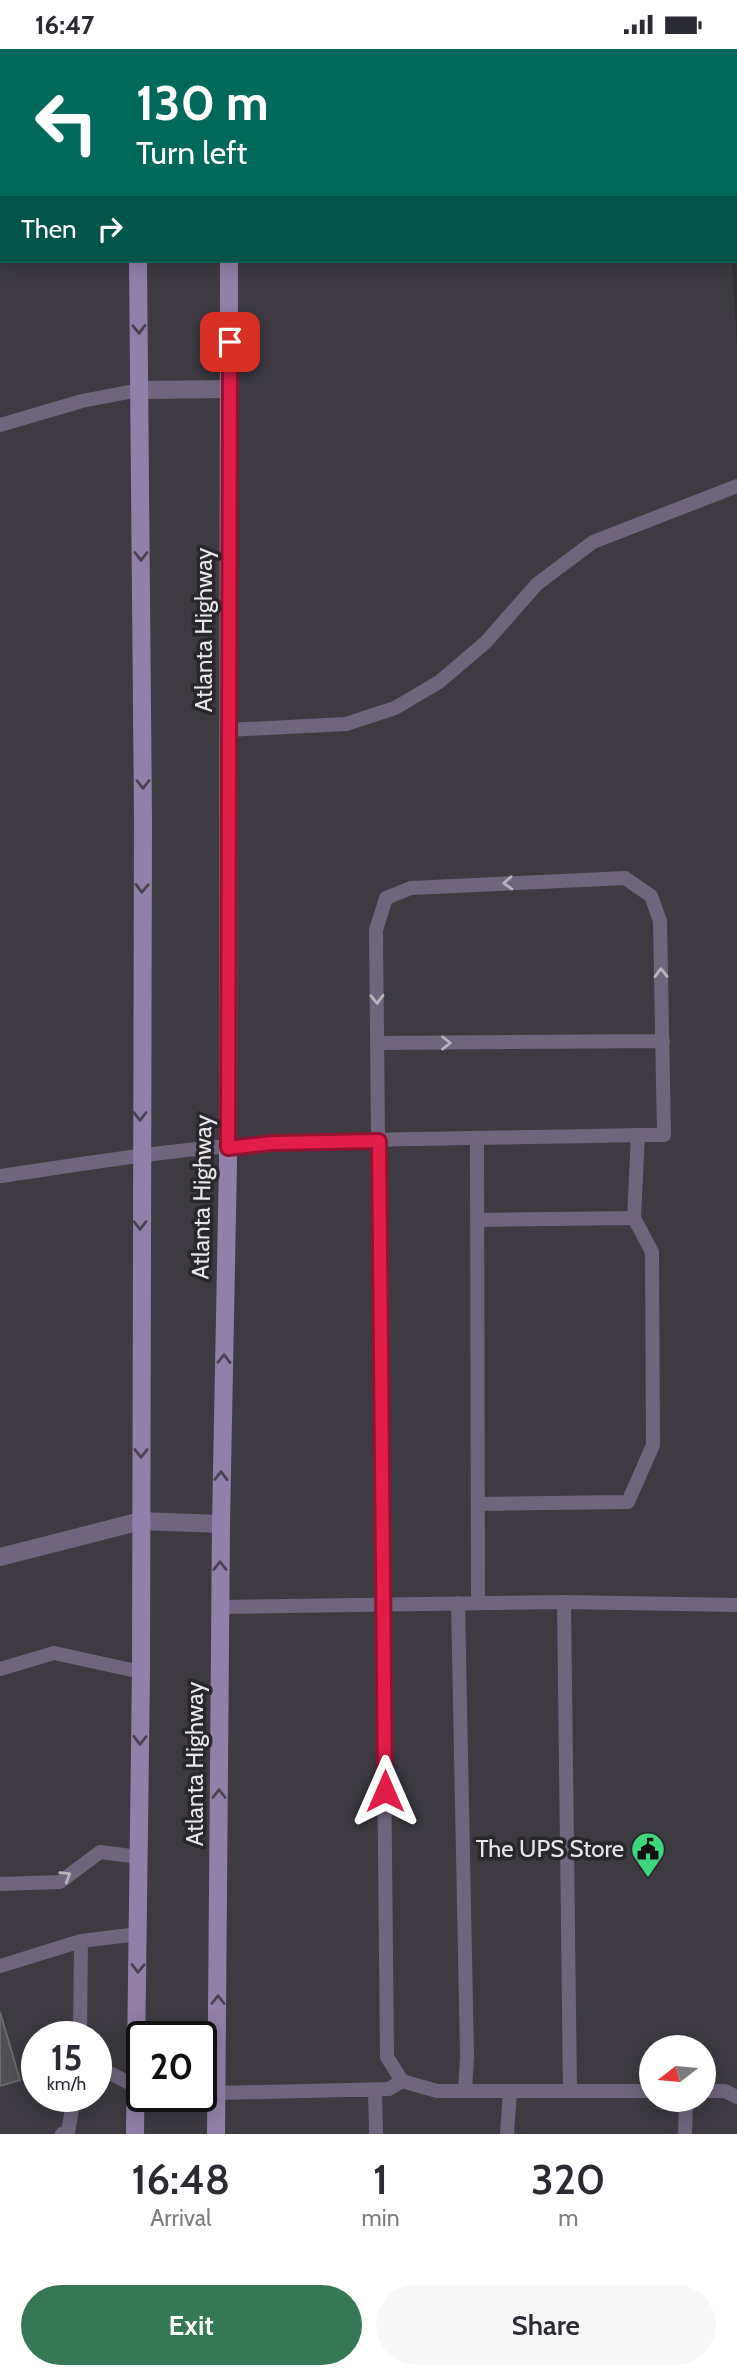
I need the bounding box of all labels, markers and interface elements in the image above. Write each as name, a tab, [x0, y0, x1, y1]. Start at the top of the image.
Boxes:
text: 16:47	[35, 9, 94, 41]
text: 130 m	[136, 73, 269, 132]
icon: left	[21, 77, 112, 168]
text: Turn left	[136, 133, 247, 172]
icon: right	[91, 210, 129, 248]
text: Then	[21, 213, 77, 245]
pin	[200, 312, 260, 372]
icon: arrive	[211, 323, 249, 361]
one-way arrow	[131, 324, 147, 335]
street label: Atlanta Highway	[189, 548, 218, 712]
one-way arrow	[133, 552, 149, 562]
one-way arrow	[135, 779, 151, 790]
one-way arrow	[503, 876, 514, 891]
one-way arrow	[134, 884, 150, 894]
one-way arrow	[653, 967, 669, 978]
one-way arrow	[369, 994, 385, 1005]
one-way arrow	[442, 1035, 452, 1051]
one-way arrow	[132, 1111, 148, 1122]
street label: Atlanta Highway	[186, 1114, 217, 1280]
one-way arrow	[132, 1221, 148, 1231]
one-way arrow	[216, 1353, 231, 1364]
one-way arrow	[133, 1448, 149, 1459]
one-way arrow	[214, 1470, 229, 1481]
one-way arrow	[212, 1560, 228, 1571]
street label: Atlanta Highway	[180, 1682, 209, 1846]
one-way arrow	[132, 1735, 148, 1746]
position arrow	[348, 1754, 422, 1828]
one-way arrow	[211, 1788, 227, 1799]
public building icon: The UPS Store	[629, 1830, 667, 1879]
place label: The UPS Store	[476, 1834, 624, 1863]
one-way arrow	[58, 1871, 71, 1884]
one-way arrow	[130, 1963, 146, 1973]
one-way arrow	[210, 1994, 226, 2005]
speed limit sign: 20	[126, 2021, 217, 2112]
north arrow	[639, 2035, 716, 2112]
map controls	[639, 2035, 716, 2112]
text: 15	[51, 2036, 82, 2079]
text: km/h	[47, 2073, 86, 2095]
text: 16:48	[132, 2153, 230, 2205]
text: 1	[373, 2153, 388, 2205]
text: 320	[531, 2153, 605, 2205]
text: Arrival	[150, 2204, 211, 2232]
text: min	[362, 2204, 400, 2232]
text: m	[558, 2204, 578, 2232]
button: Exit	[21, 2285, 362, 2365]
button: Share	[376, 2285, 716, 2365]

